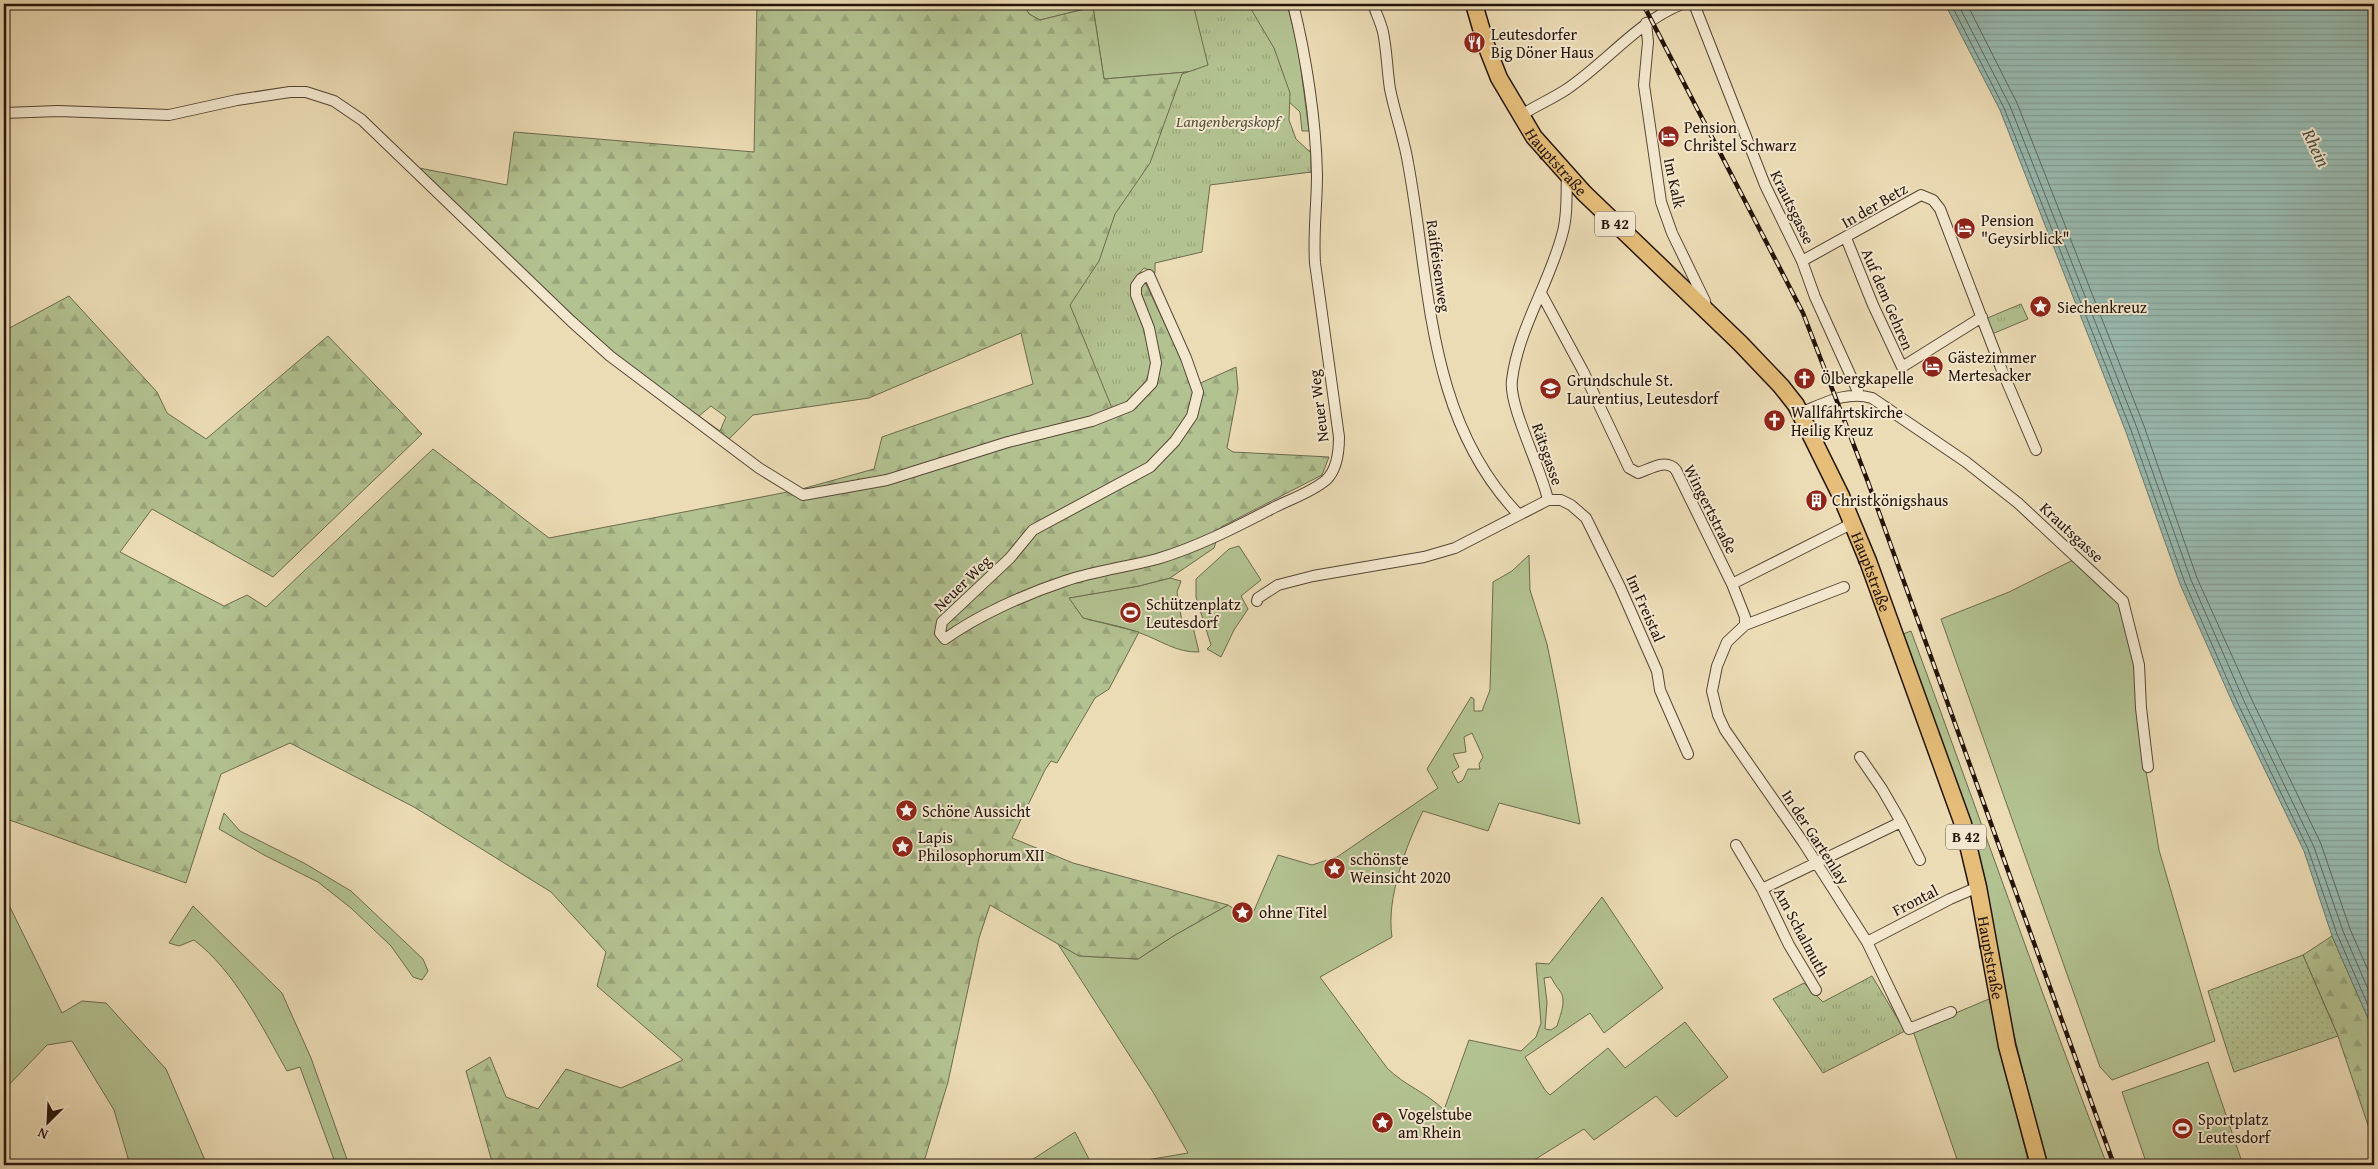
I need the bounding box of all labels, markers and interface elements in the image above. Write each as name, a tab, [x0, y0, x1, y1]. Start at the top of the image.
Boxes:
place label: Leutesdorfer Big Döner Haus	[1491, 22, 1594, 64]
restaurant icon: Leutesdorfer Big Döner Haus	[1463, 31, 1487, 55]
park label: Langenbergskopf	[1175, 109, 1283, 133]
place label: Pension Christel Schwarz	[1684, 115, 1796, 157]
street label: Hauptstraße	[1519, 123, 1593, 201]
water label: Rhein	[2295, 123, 2337, 172]
hotel icon: Pension Christel Schwarz	[1656, 124, 1680, 148]
street label: Im Kalk	[1658, 155, 1692, 211]
street label: Krautsgasse	[1765, 166, 1821, 248]
street label: In der Betz	[1836, 176, 1912, 234]
place label: Pension "Geysirblick"	[1981, 208, 2070, 250]
road number: B 42	[1595, 212, 1635, 236]
hotel icon: Pension "Geysirblick"	[1953, 217, 1977, 241]
street label: Raiffeisenweg	[1421, 218, 1457, 314]
street label: Auf dem Gehren	[1856, 244, 1920, 354]
place icon: Siechenkreuz	[2029, 295, 2053, 319]
place label: Siechenkreuz	[2057, 295, 2147, 319]
place label: Gästezimmer Mertesacker	[1948, 345, 2037, 387]
hotel icon: Gästezimmer Mertesacker	[1920, 354, 1944, 378]
church icon: Ölbergkapelle	[1793, 366, 1817, 390]
place label: Ölbergkapelle	[1821, 366, 1914, 390]
street label: Neuer Weg	[1302, 368, 1334, 444]
place label: Grundschule St. Laurentius, Leutesdorf	[1567, 368, 1720, 410]
school or university icon: Grundschule St. Laurentius, Leutesdorf	[1539, 377, 1563, 401]
place label: Wallfahrtskirche Heilig Kreuz	[1791, 400, 1903, 442]
church icon: Wallfahrtskirche Heilig Kreuz	[1763, 409, 1787, 433]
street label: Rätsgasse	[1526, 420, 1570, 488]
street label: Wingertstraße	[1678, 460, 1744, 558]
building icon: Christkönigshaus	[1804, 488, 1828, 512]
place label: Christkönigshaus	[1832, 488, 1948, 512]
street label: Krautsgasse	[2035, 496, 2109, 568]
street label: Hauptstraße	[1845, 528, 1897, 615]
street label: Neuer Weg	[928, 549, 997, 617]
street label: Im Freistal	[1620, 570, 1672, 646]
place label: Schützenplatz Leutesdorf	[1146, 592, 1241, 634]
sports icon: Schützenplatz Leutesdorf	[1118, 601, 1142, 625]
street label: In der Gartenlay	[1776, 785, 1856, 889]
place icon: Schöne Aussicht	[894, 799, 918, 823]
place label: Schöne Aussicht	[922, 799, 1031, 823]
road number: B 42	[1946, 824, 1986, 850]
place label: Lapis Philosophorum XII	[918, 825, 1045, 867]
place icon: Lapis Philosophorum XII	[890, 834, 914, 858]
place label: schönste Weinsicht 2020	[1350, 847, 1451, 889]
place icon: schönste Weinsicht 2020	[1322, 856, 1346, 880]
street label: Frontal	[1888, 878, 1943, 922]
street label: Am Schalmuth	[1768, 883, 1836, 981]
place icon: ohne Titel	[1231, 900, 1255, 924]
place label: ohne Titel	[1259, 900, 1328, 924]
street label: Hauptstraße	[1972, 914, 2010, 1001]
north arrow	[22, 1096, 72, 1146]
place label: Vogelstube am Rhein	[1398, 1102, 1472, 1144]
place label: Sportplatz Leutesdorf	[2198, 1107, 2272, 1149]
place icon: Vogelstube am Rhein	[1370, 1111, 1394, 1135]
sports icon: Sportplatz Leutesdorf	[2170, 1116, 2194, 1140]
text: N	[34, 1123, 51, 1145]

